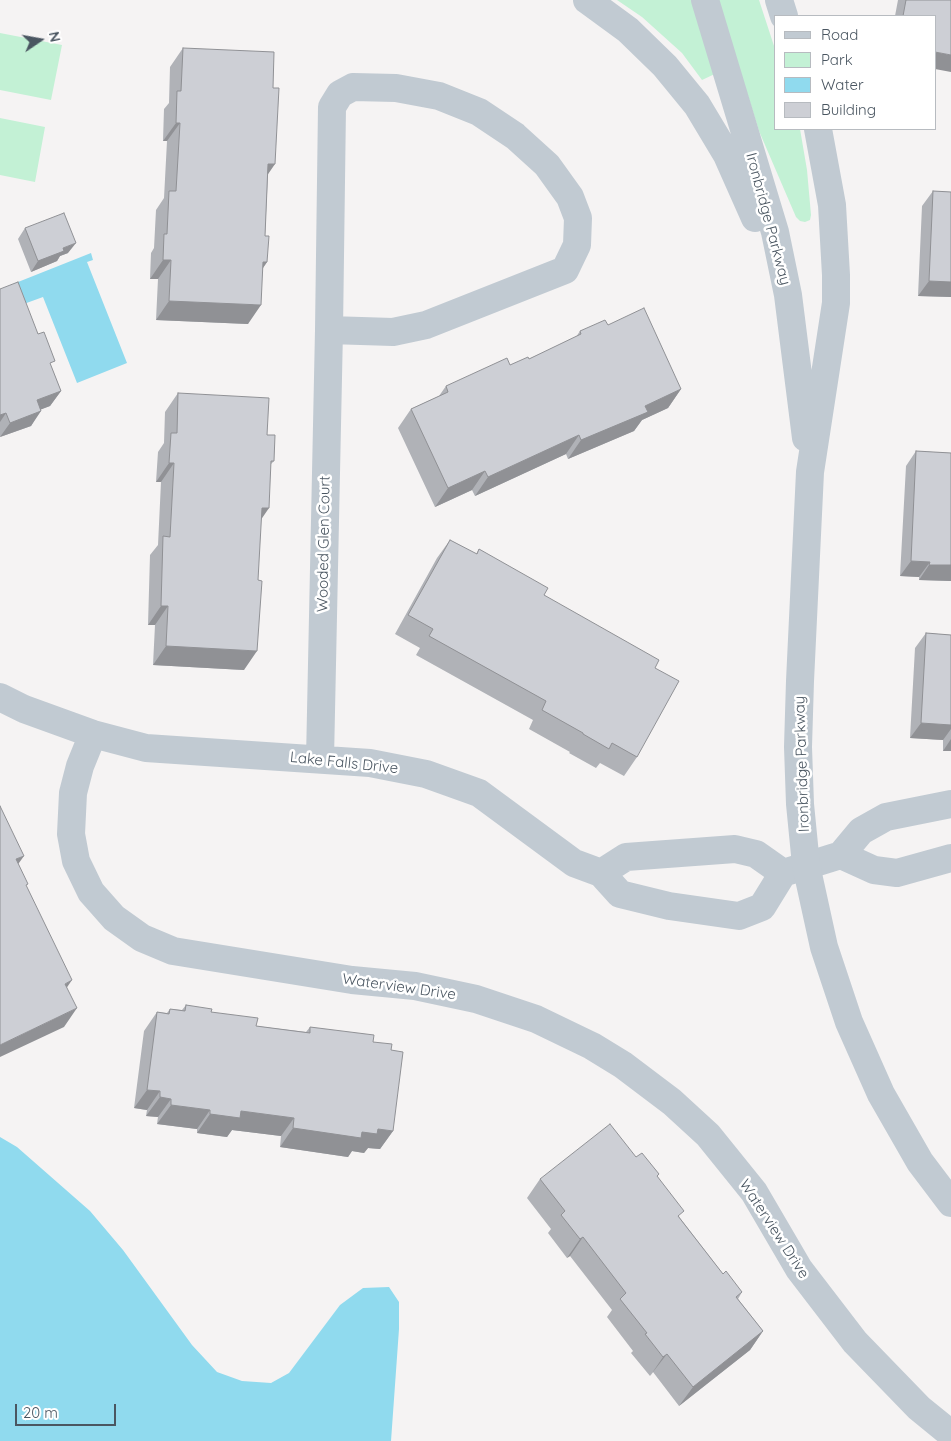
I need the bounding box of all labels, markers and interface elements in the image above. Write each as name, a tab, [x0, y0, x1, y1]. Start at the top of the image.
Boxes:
north arrow	[15, 15, 65, 65]
legend	[774, 15, 936, 130]
text: Road	[821, 25, 858, 44]
text: N	[45, 30, 65, 44]
text: Park	[821, 50, 853, 69]
text: Water	[821, 75, 864, 94]
text: Building	[821, 100, 876, 119]
street label: Ironbridge Parkway	[742, 151, 794, 287]
street label: Wooded Glen Court	[314, 476, 334, 612]
street label: Ironbridge Parkway	[791, 696, 813, 832]
street label: Lake Falls Drive	[289, 748, 399, 778]
street label: Waterview Drive	[341, 970, 457, 1004]
street label: Waterview Drive	[735, 1176, 813, 1282]
scale bar	[18, 1394, 119, 1426]
text: 20 m	[23, 1403, 58, 1422]

